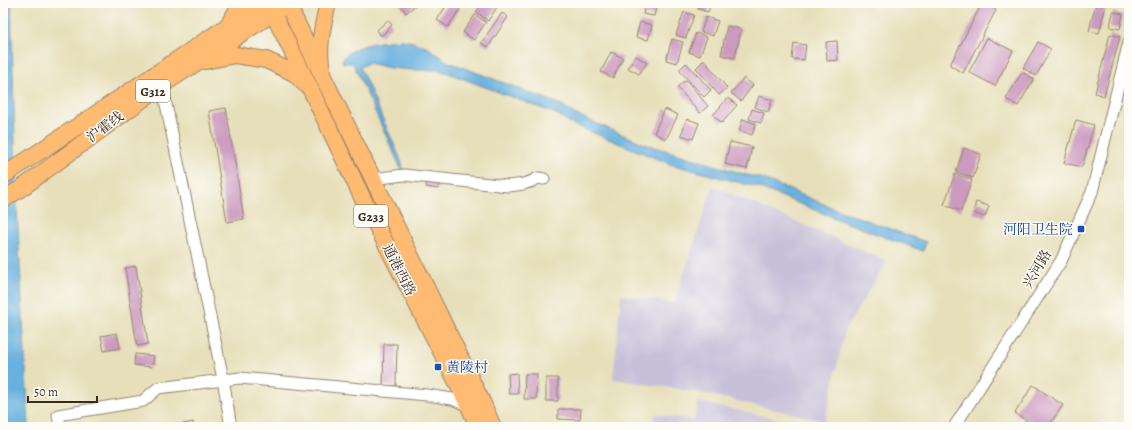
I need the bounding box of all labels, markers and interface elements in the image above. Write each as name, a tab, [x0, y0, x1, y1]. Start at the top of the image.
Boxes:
road number: G312	[136, 80, 170, 102]
street label: 沪霍线	[82, 107, 128, 147]
road number: G233	[354, 205, 388, 227]
place label: 河阳卫生院	[1003, 220, 1073, 239]
marker: 河阳卫生院	[1076, 224, 1086, 234]
street label: 通港西路	[378, 241, 420, 299]
street label: 兴河路	[1018, 246, 1056, 292]
place label: 黄陵村	[446, 358, 488, 377]
marker: 黄陵村	[433, 362, 443, 372]
scale bar	[28, 378, 97, 404]
text: 50 m	[34, 384, 58, 400]

